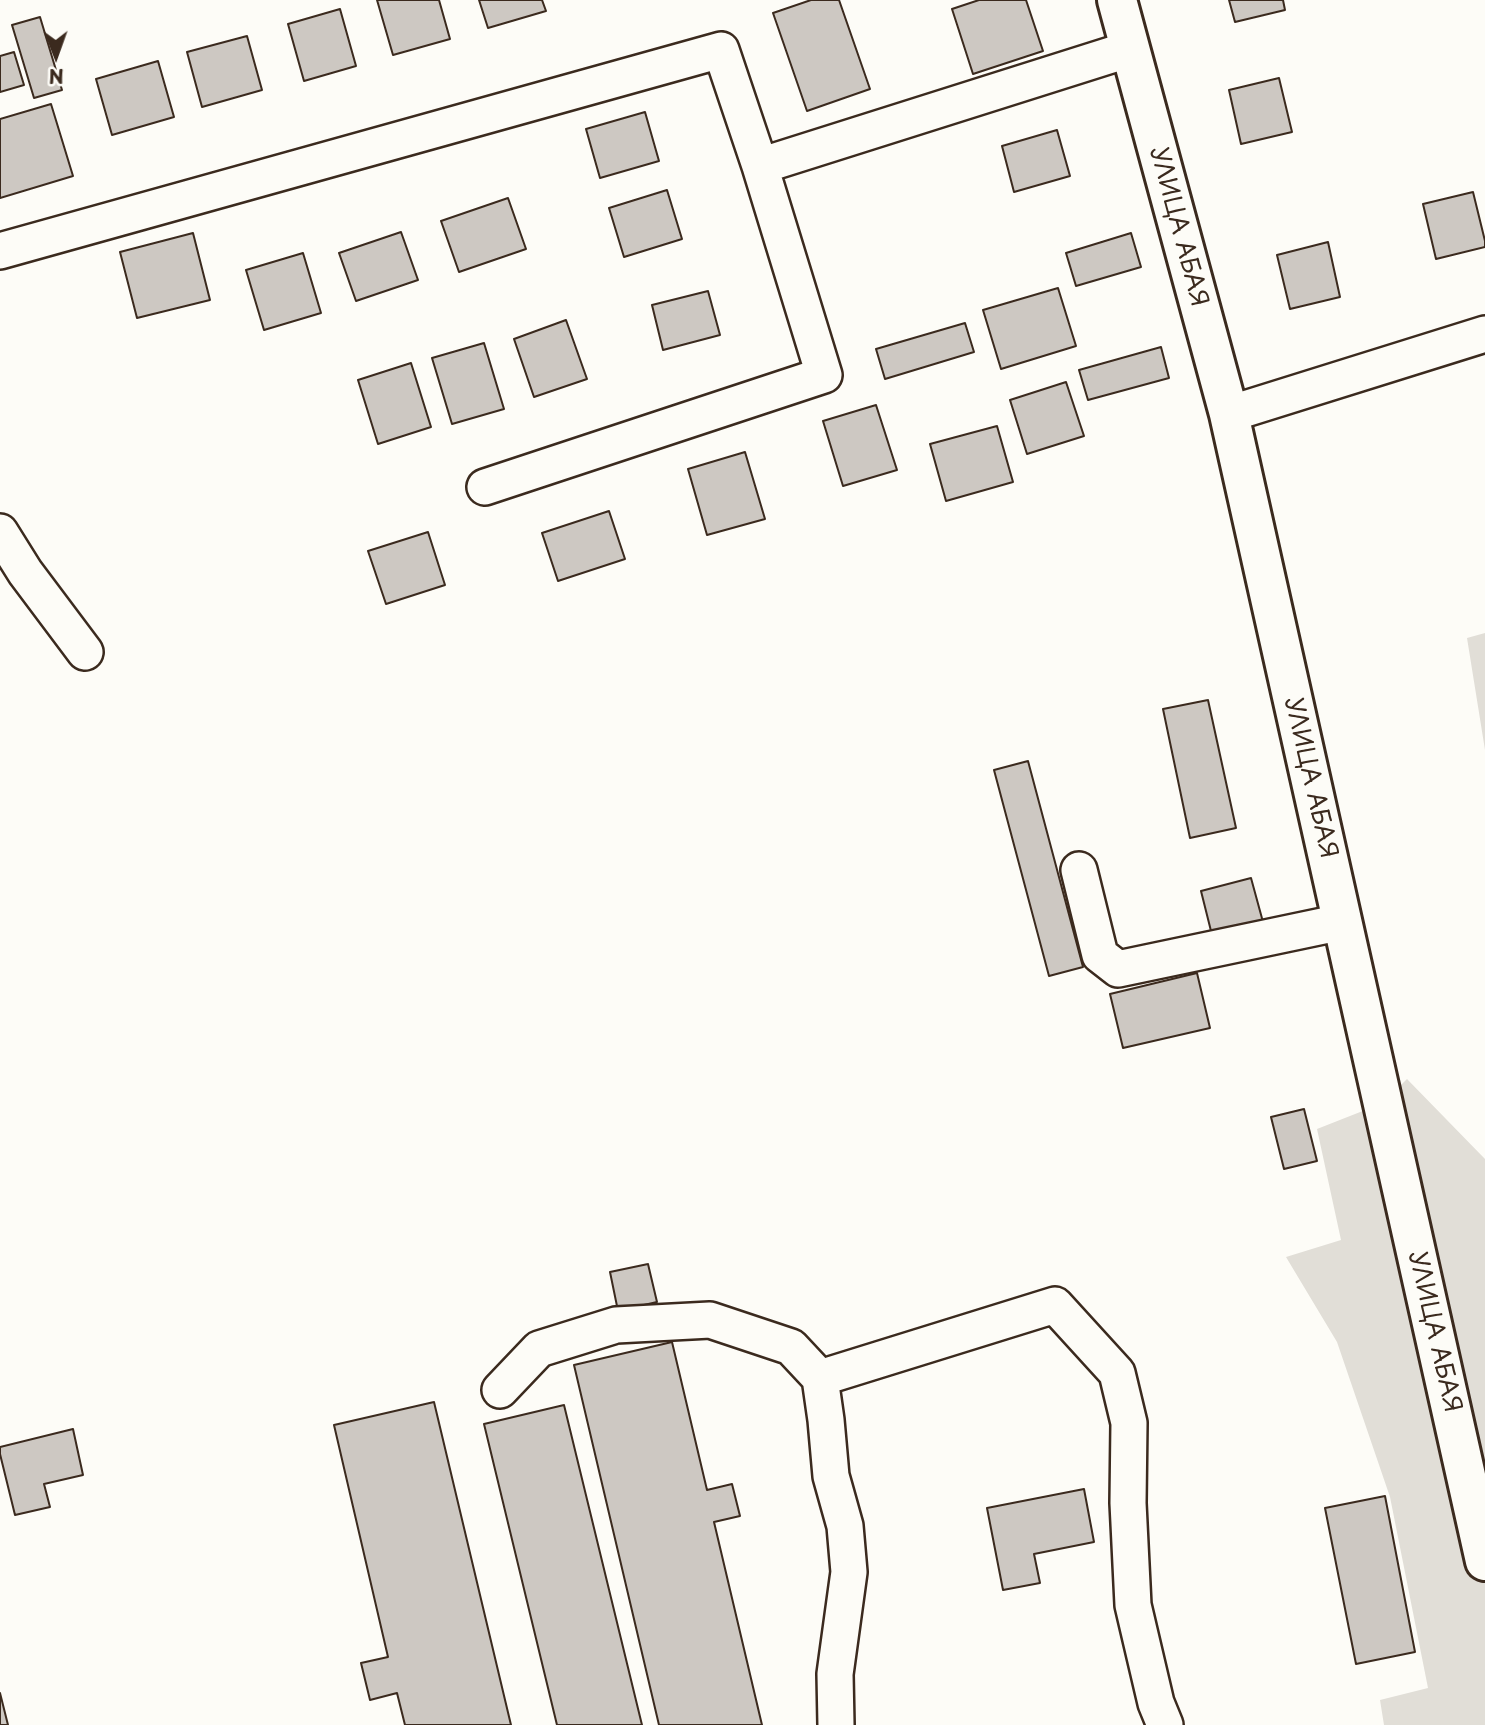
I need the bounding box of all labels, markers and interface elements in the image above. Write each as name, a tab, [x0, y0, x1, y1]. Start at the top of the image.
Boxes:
north arrow	[21, 21, 91, 91]
text: N	[49, 63, 64, 91]
street label: УЛИЦА АБАЯ	[1143, 144, 1213, 310]
street label: УЛИЦА АБАЯ	[1278, 695, 1342, 861]
street label: УЛИЦА АБАЯ	[1402, 1249, 1466, 1415]

